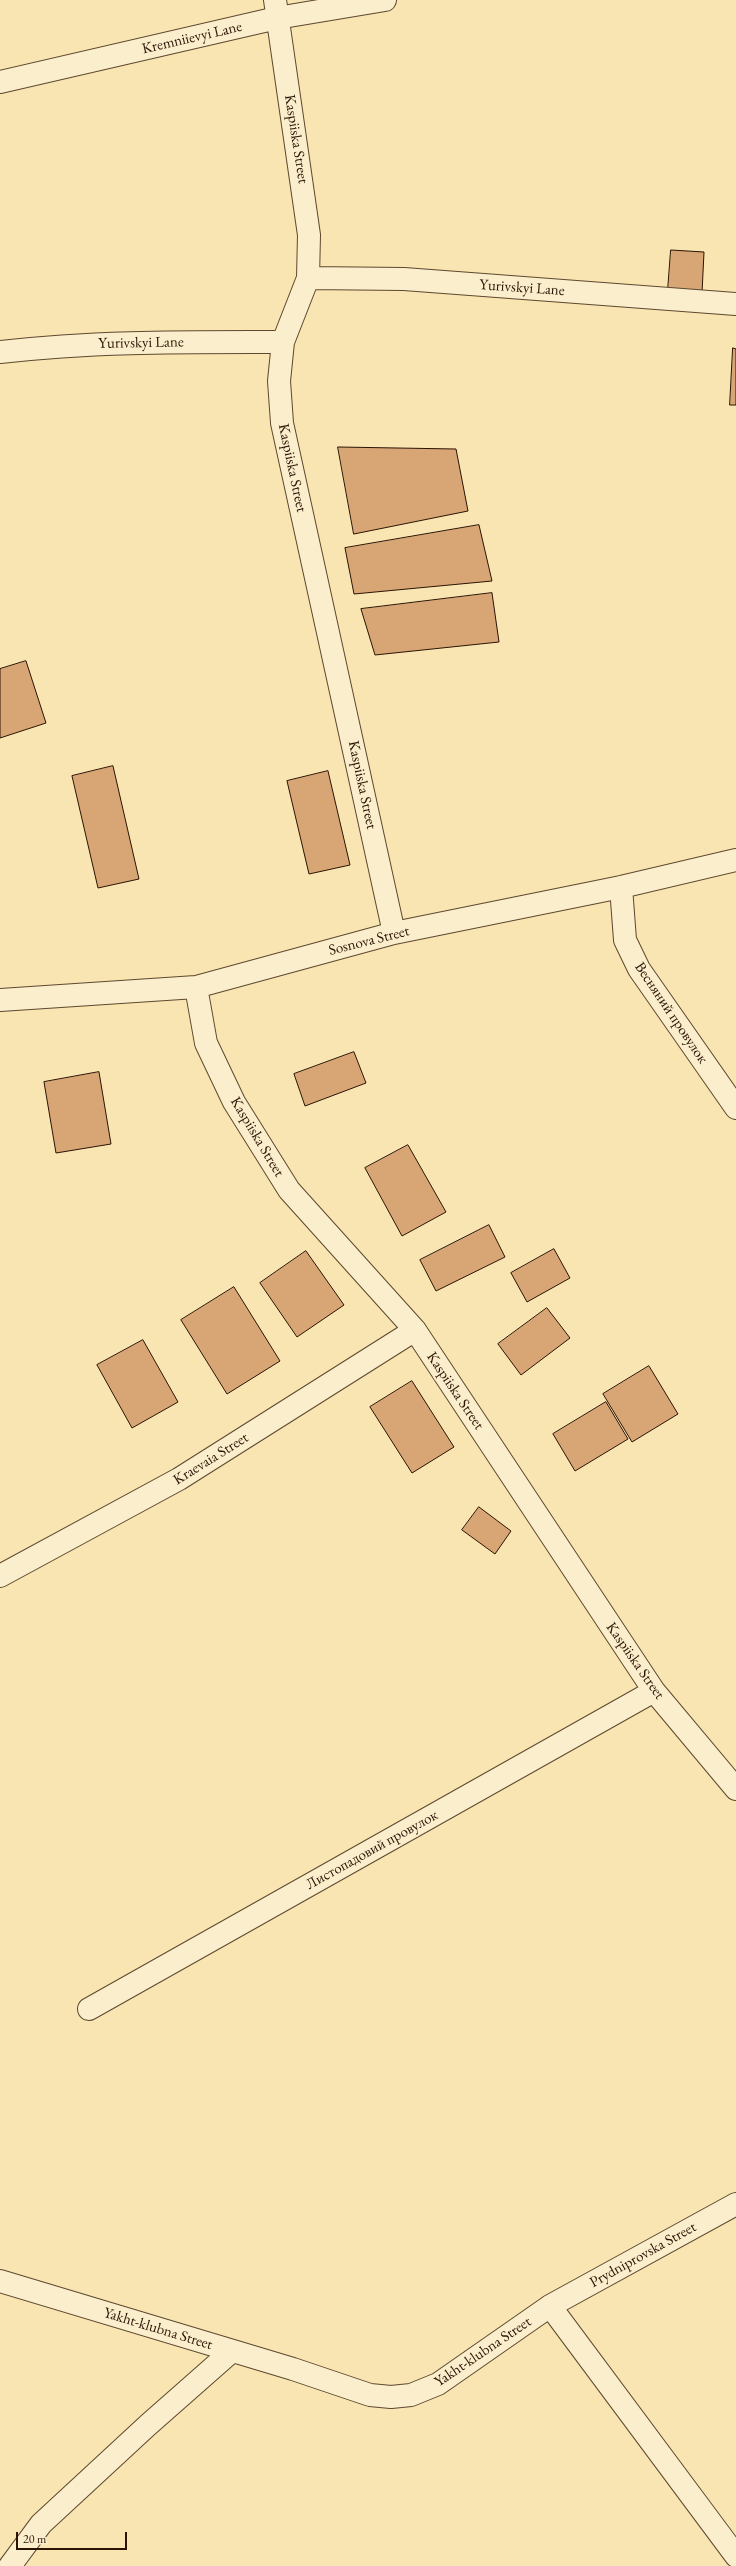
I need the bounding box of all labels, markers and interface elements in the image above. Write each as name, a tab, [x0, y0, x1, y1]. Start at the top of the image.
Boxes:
street label: Kremniievyi Lane	[140, 18, 244, 58]
street label: Kaspiiska Street	[280, 93, 312, 185]
street label: Yurivskyi Lane	[479, 276, 565, 300]
street label: Yurivskyi Lane	[98, 333, 184, 353]
street label: Kaspiiska Street	[274, 422, 310, 514]
street label: Kaspiiska Street	[344, 739, 380, 831]
street label: Sosnova Street	[327, 922, 411, 960]
street label: Весняний провулок	[630, 959, 712, 1067]
street label: Kaspiiska Street	[226, 1094, 288, 1180]
street label: Kaspiiska Street	[422, 1349, 488, 1433]
street label: Kraevaia Street	[170, 1429, 252, 1489]
street label: Kaspiiska Street	[602, 1619, 668, 1703]
street label: Листопадовий провулок	[303, 1806, 441, 1894]
street label: Prydniprovska Street	[587, 2218, 699, 2292]
street label: Yakht-klubna Street	[101, 2304, 215, 2354]
street label: Yakht-klubna Street	[431, 2313, 535, 2391]
scale bar	[18, 2524, 129, 2550]
text: 20 m	[23, 2531, 46, 2547]

